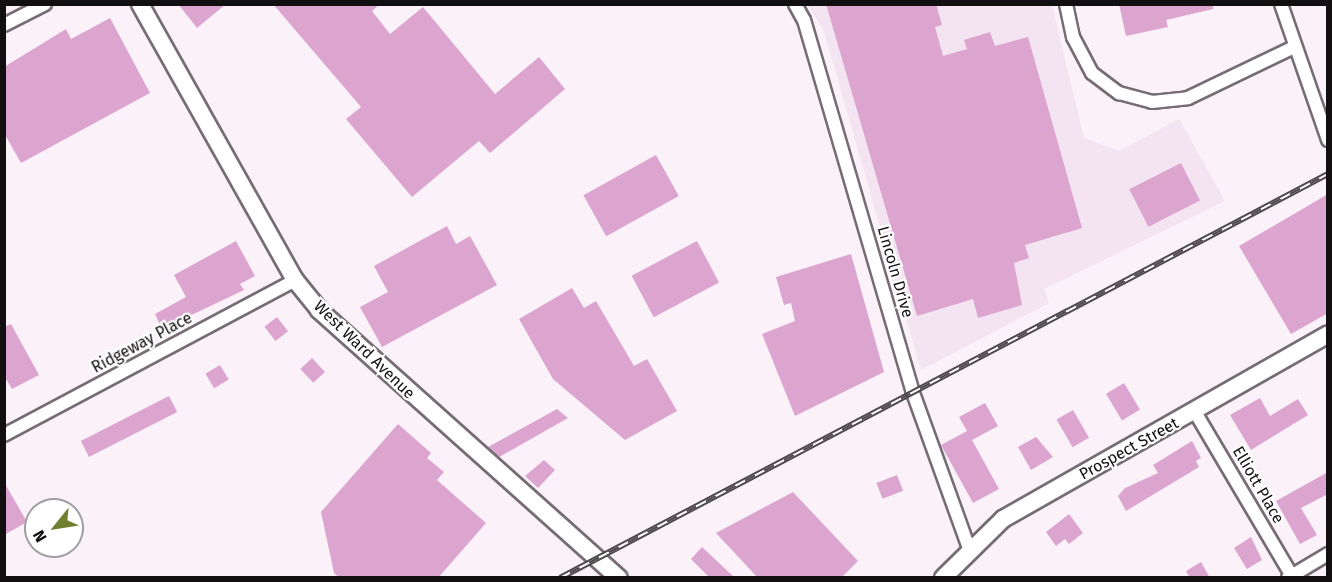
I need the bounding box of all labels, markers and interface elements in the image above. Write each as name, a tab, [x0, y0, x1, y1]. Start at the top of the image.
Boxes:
street label: Lincoln Drive	[873, 224, 917, 320]
street label: West Ward Avenue	[309, 297, 419, 403]
street label: Ridgeway Place	[89, 308, 195, 378]
street label: Prospect Street	[1076, 414, 1182, 484]
street label: Elliott Place	[1228, 443, 1288, 527]
north arrow	[24, 498, 84, 558]
text: N	[29, 527, 51, 546]

